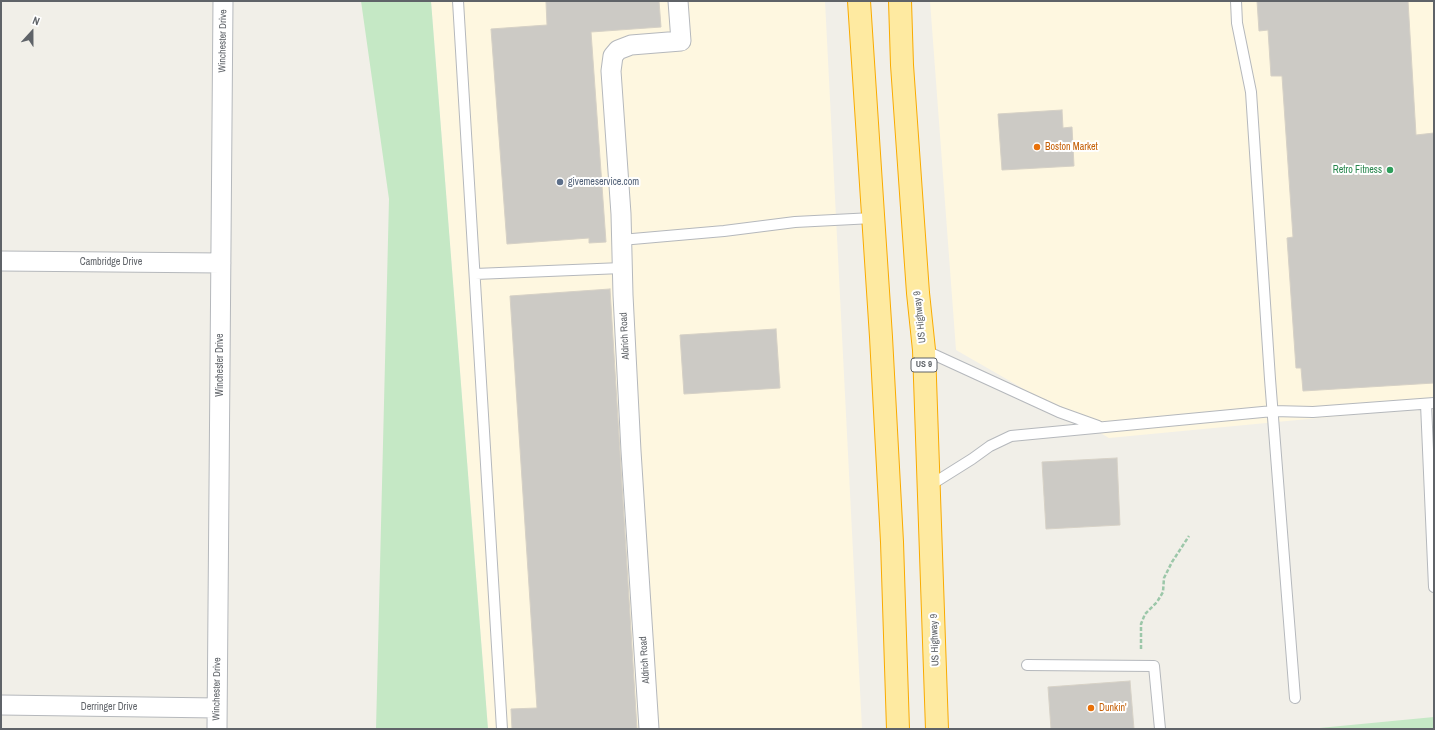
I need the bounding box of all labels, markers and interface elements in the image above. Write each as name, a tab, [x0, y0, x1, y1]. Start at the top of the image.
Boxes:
street label: Winchester Drive	[216, 9, 230, 73]
north arrow	[12, 12, 52, 52]
text: N	[31, 13, 42, 28]
place label: Boston Market	[1045, 141, 1098, 153]
marker: Boston Market	[1032, 142, 1042, 152]
place label: Retro Fitness	[1333, 164, 1382, 176]
marker: Retro Fitness	[1385, 165, 1395, 175]
place label: givemeservice.com	[568, 176, 639, 188]
marker: givemeservice.com	[555, 177, 565, 187]
street label: Cambridge Drive	[80, 256, 142, 268]
street label: US Highway 9	[911, 290, 929, 344]
street label: Aldrich Road	[618, 312, 632, 360]
street label: Winchester Drive	[214, 333, 226, 397]
road number: US 9	[911, 358, 937, 372]
street label: US Highway 9	[928, 614, 942, 666]
street label: Aldrich Road	[637, 636, 653, 684]
street label: Winchester Drive	[210, 657, 224, 721]
street label: Derringer Drive	[81, 701, 137, 713]
place label: Dunkin'	[1099, 702, 1127, 714]
marker: Dunkin'	[1086, 703, 1096, 713]

